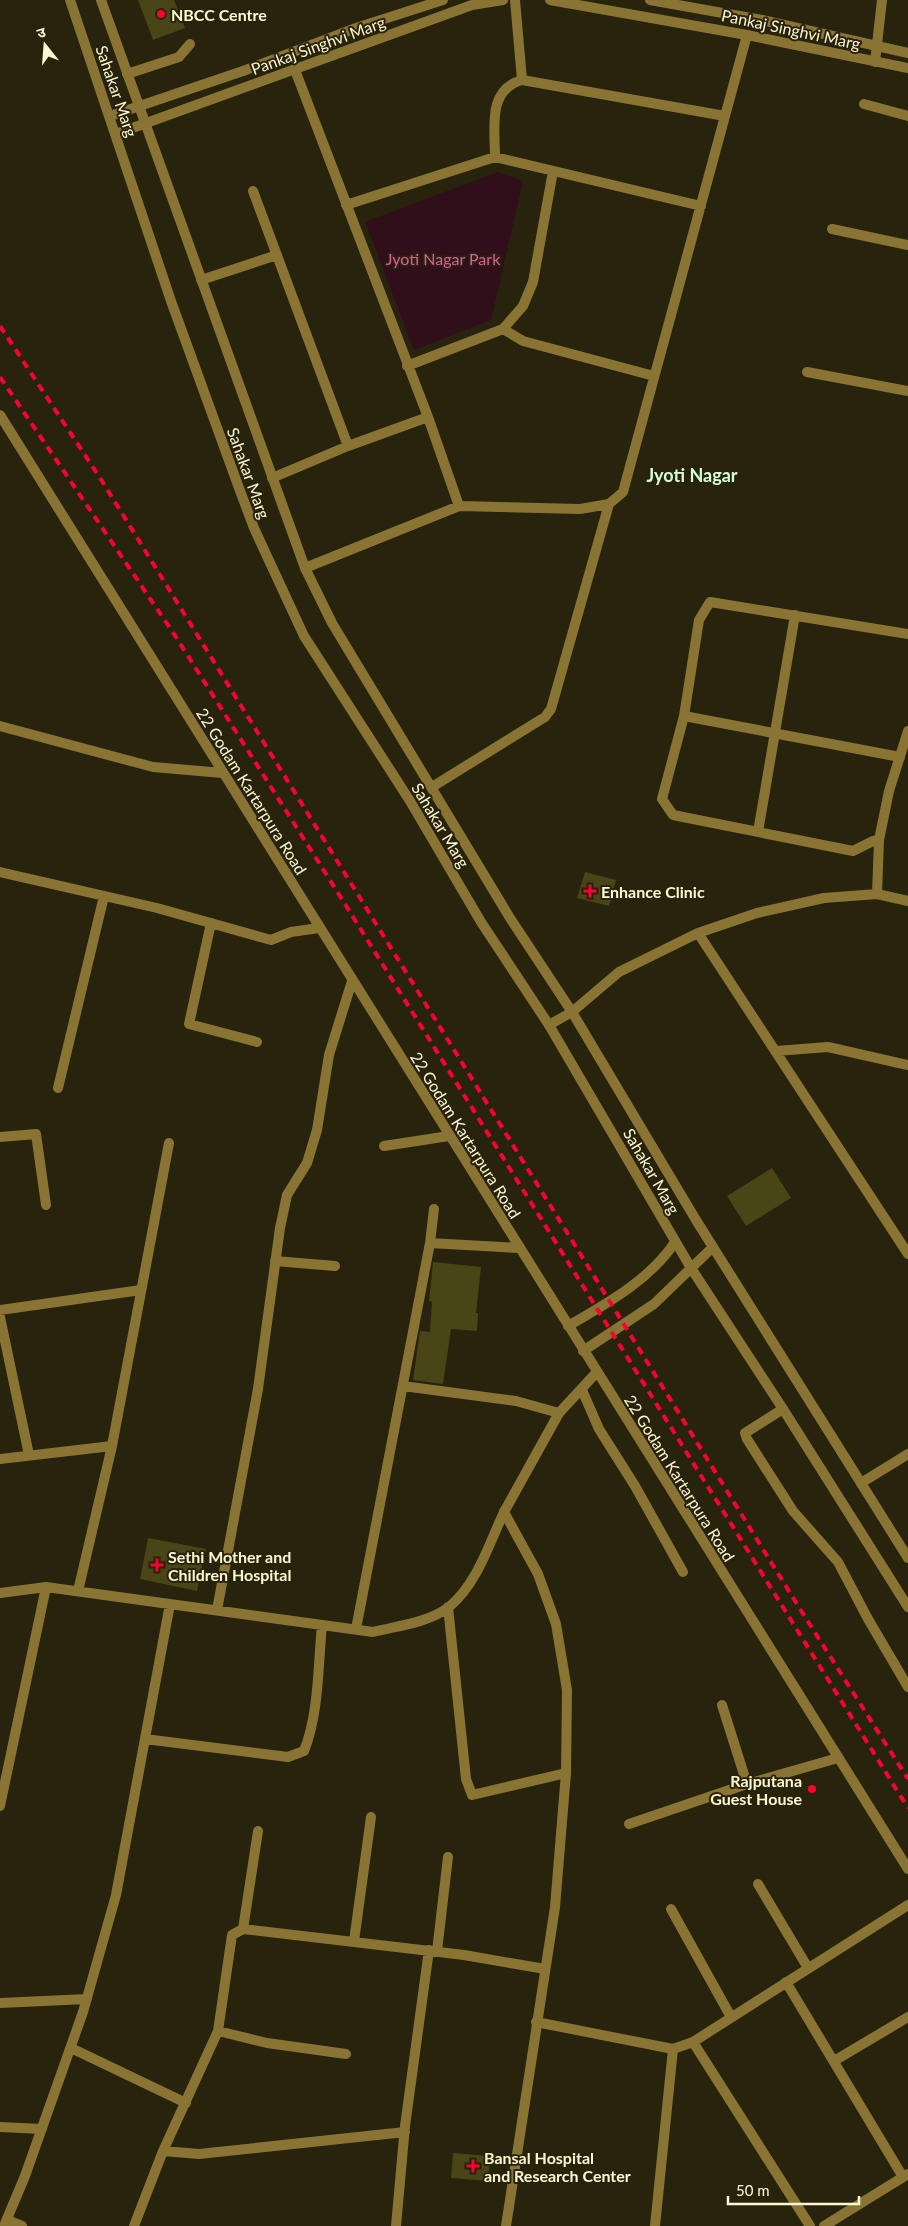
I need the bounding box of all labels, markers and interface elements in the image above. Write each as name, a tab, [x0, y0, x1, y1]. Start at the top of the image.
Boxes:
place label: NBCC Centre	[171, 5, 267, 24]
street label: Pankaj Singhvi Marg	[720, 5, 862, 53]
marker: NBCC Centre	[155, 8, 167, 20]
street label: Pankaj Singhvi Marg	[248, 12, 388, 78]
north arrow	[20, 20, 70, 70]
text: उ	[35, 23, 48, 41]
street label: Sahakar Marg	[92, 43, 142, 139]
park label: Jyoti Nagar Park	[386, 249, 501, 268]
street label: Sahakar Marg	[224, 425, 274, 521]
district label: Jyoti Nagar	[646, 464, 738, 486]
street label: 22 Godam Kartarpura Road	[193, 704, 311, 878]
street label: Sahakar Marg	[408, 779, 474, 871]
place label: Enhance Clinic	[601, 882, 705, 901]
marker: Enhance Clinic	[583, 884, 597, 898]
street label: 22 Godam Kartarpura Road	[407, 1048, 525, 1222]
street label: Sahakar Marg	[620, 1125, 684, 1217]
street label: 22 Godam Kartarpura Road	[621, 1391, 739, 1565]
place label: Sethi Mother and Children Hospital	[168, 1547, 291, 1584]
marker: Sethi Mother and Children Hospital	[150, 1558, 164, 1572]
place label: Rajputana Guest House	[710, 1771, 802, 1808]
marker: Rajputana Guest House	[806, 1783, 818, 1795]
place label: Bansal Hospital and Research Center	[484, 2148, 631, 2185]
marker: Bansal Hospital and Research Center	[466, 2159, 480, 2173]
scale bar	[728, 2174, 859, 2206]
text: 50 m	[736, 2181, 770, 2199]

